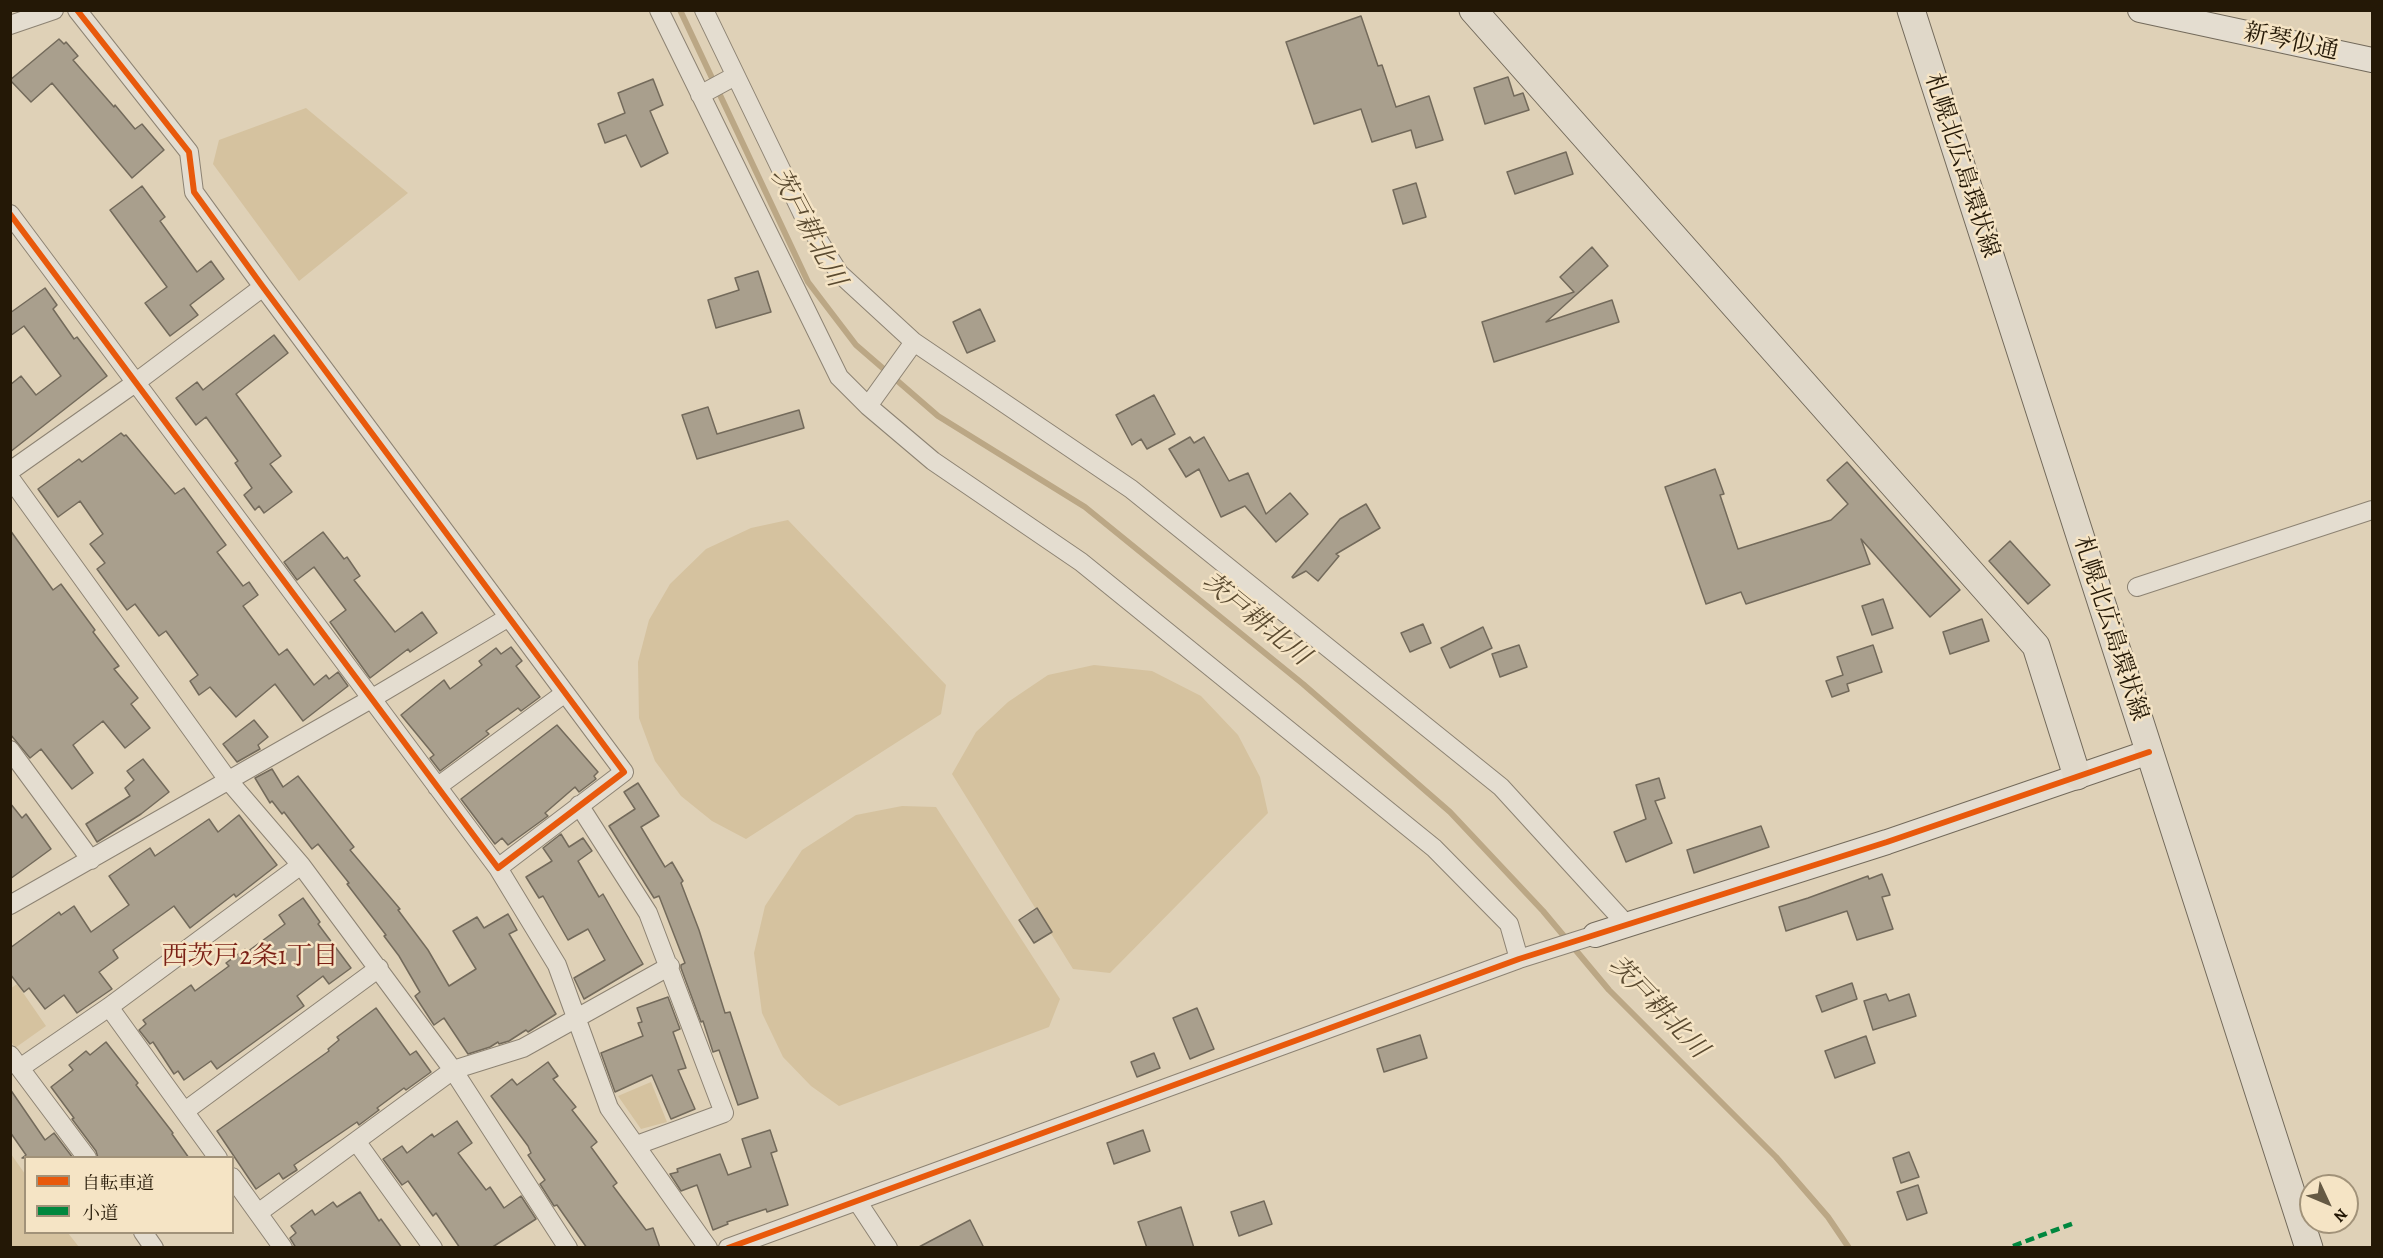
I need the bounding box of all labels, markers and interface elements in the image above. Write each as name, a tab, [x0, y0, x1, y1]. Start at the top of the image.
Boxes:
street label: 新琴似通	[2241, 19, 2341, 67]
street label: 札幌北広島環状線	[1918, 70, 2004, 262]
water label: 茨戸耕北川	[763, 163, 851, 293]
street label: 札幌北広島環状線	[2067, 533, 2153, 725]
water label: 茨戸耕北川	[1195, 567, 1315, 673]
district label: 西茨戸2条1丁目	[161, 942, 339, 974]
water label: 茨戸耕北川	[1601, 950, 1713, 1066]
legend	[24, 1156, 234, 1234]
text: 自転車道	[82, 1171, 154, 1195]
north arrow	[2299, 1174, 2359, 1234]
text: 小道	[82, 1201, 118, 1225]
text: N	[2329, 1203, 2352, 1227]

